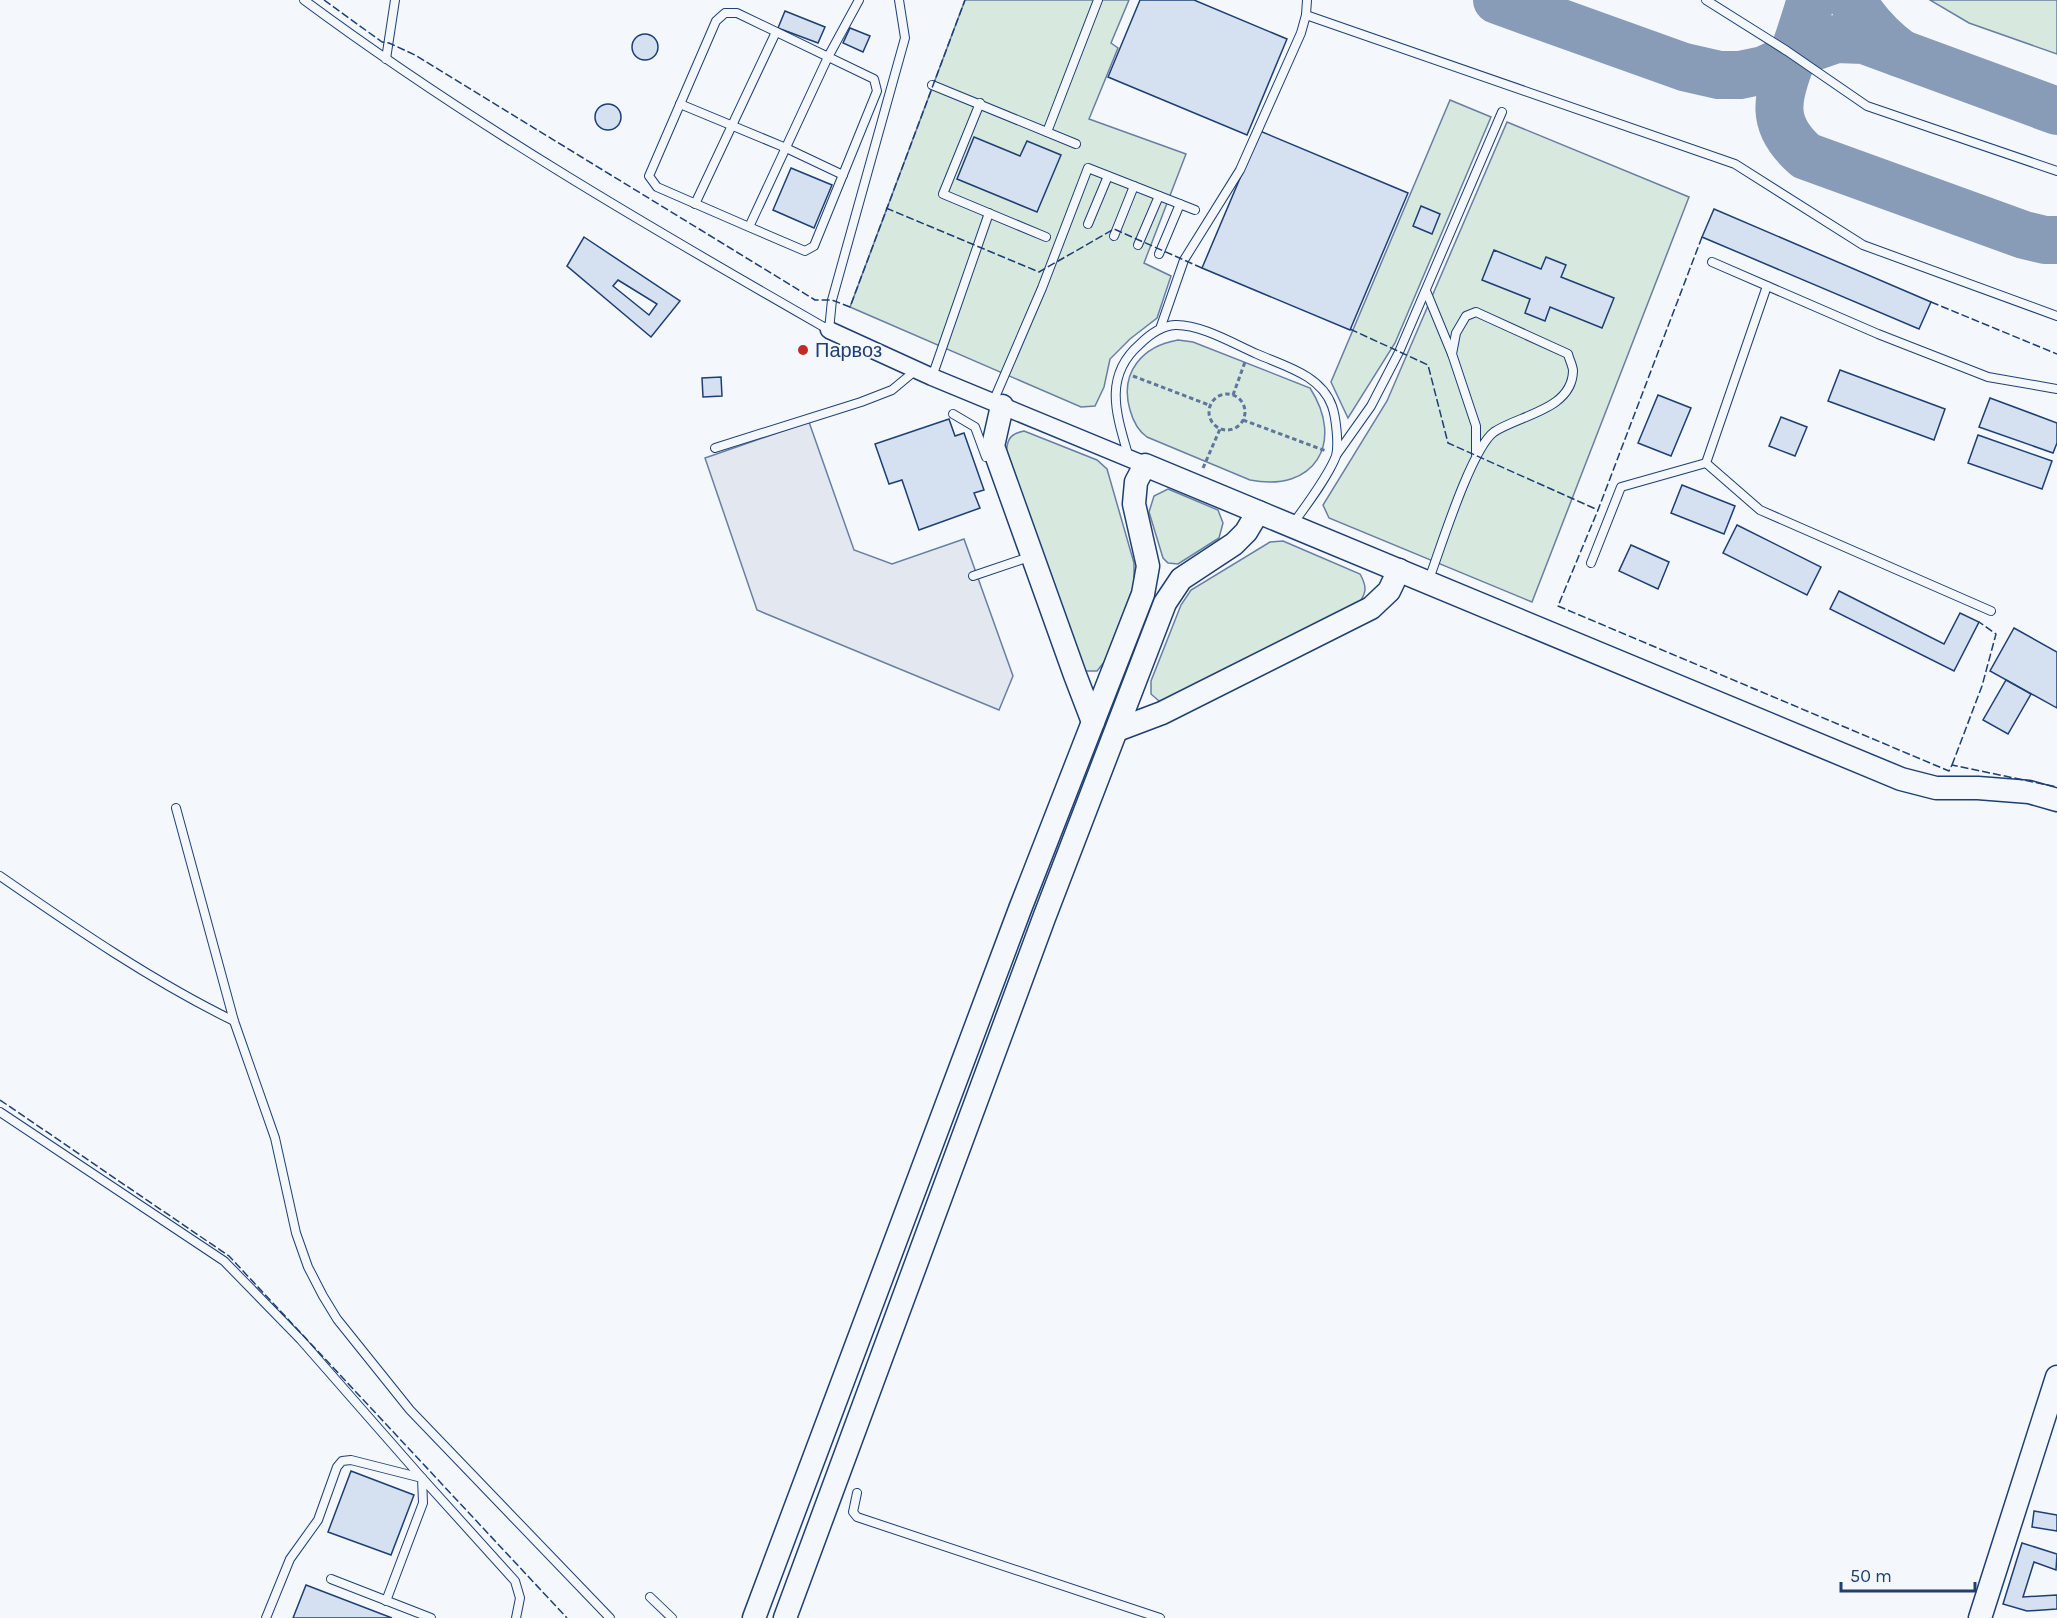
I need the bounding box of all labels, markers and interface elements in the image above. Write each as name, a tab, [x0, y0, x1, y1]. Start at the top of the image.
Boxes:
place label: Парвоз	[815, 339, 882, 362]
marker: Парвоз	[796, 343, 810, 357]
scale bar	[1841, 1555, 1974, 1593]
text: 50 m	[1850, 1565, 1892, 1587]

